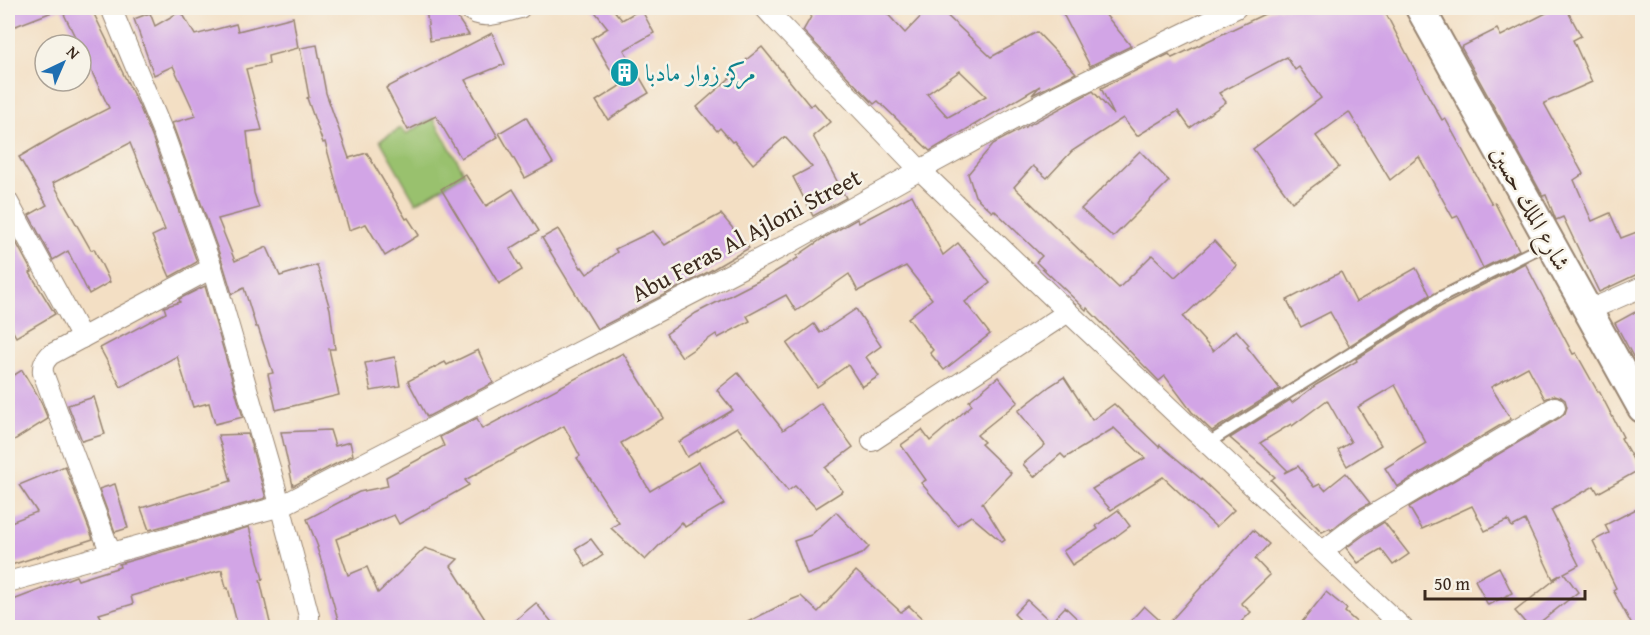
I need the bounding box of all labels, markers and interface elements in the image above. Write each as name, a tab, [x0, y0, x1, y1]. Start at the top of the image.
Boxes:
north arrow	[33, 33, 93, 93]
text: N	[61, 40, 86, 65]
place label: مركز زوار مادبا	[645, 55, 756, 90]
building icon: مركز زوار مادبا	[608, 56, 640, 88]
street label: شارع الملك حسين	[1480, 139, 1580, 278]
street label: Abu Feras Al Ajloni Street	[625, 159, 868, 311]
scale bar	[1425, 563, 1586, 601]
text: 50 m	[1434, 570, 1470, 597]

